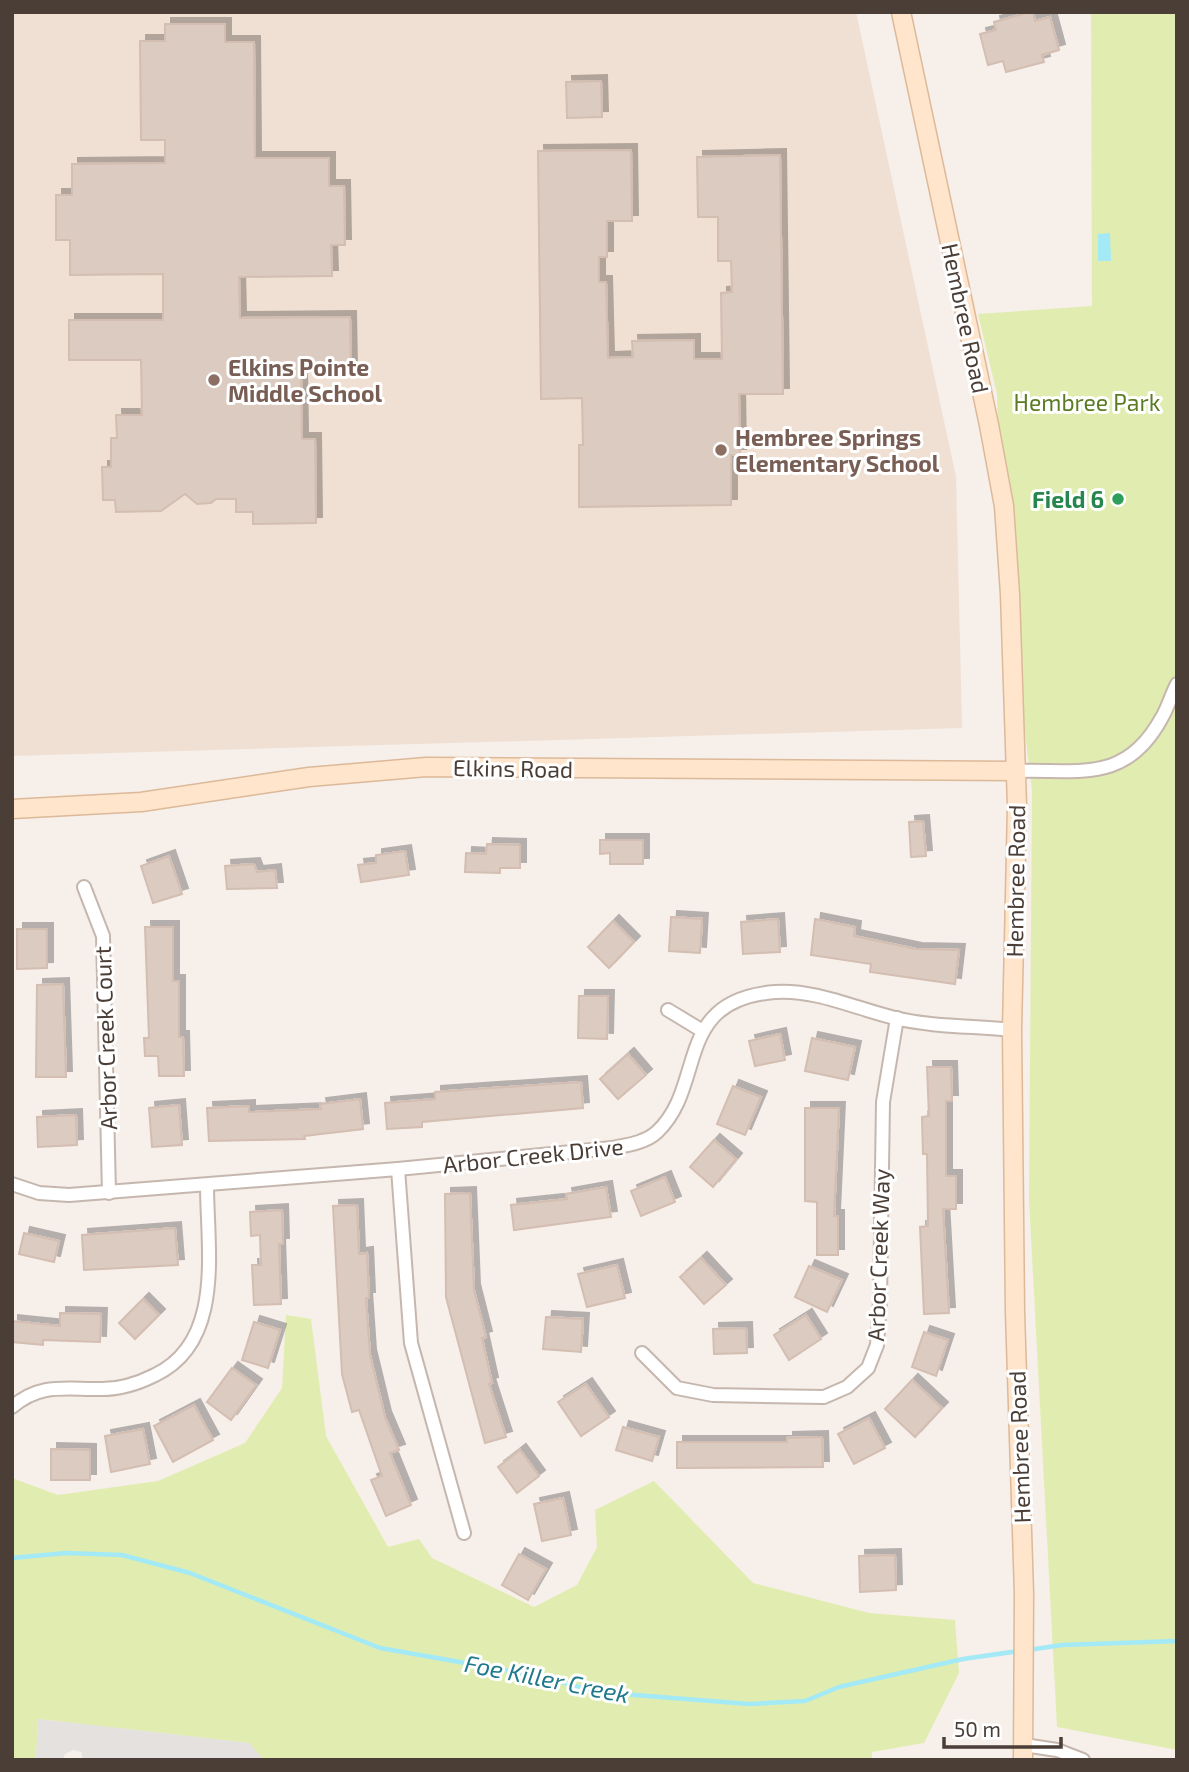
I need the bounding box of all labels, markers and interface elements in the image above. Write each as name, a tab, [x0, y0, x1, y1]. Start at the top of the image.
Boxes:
street label: Hembree Road	[936, 240, 996, 396]
place label: Elkins Pointe Middle School	[228, 353, 382, 407]
marker: Elkins Pointe Middle School	[206, 372, 222, 388]
park label: Hembree Park	[1014, 388, 1161, 416]
place label: Hembree Springs Elementary School	[735, 423, 940, 477]
marker: Hembree Springs Elementary School	[713, 442, 729, 458]
place label: Field 6	[1032, 485, 1104, 513]
marker: Field 6	[1110, 491, 1126, 507]
street label: Elkins Road	[453, 753, 573, 783]
street label: Hembree Road	[1000, 804, 1030, 958]
street label: Arbor Creek Court	[88, 945, 122, 1131]
street label: Arbor Creek Drive	[441, 1132, 625, 1178]
street label: Arbor Creek Way	[861, 1168, 895, 1342]
street label: Hembree Road	[1002, 1370, 1036, 1524]
water label: Foe Killer Creek	[462, 1648, 632, 1708]
scale bar	[944, 1706, 1061, 1750]
text: 50 m	[954, 1716, 1001, 1741]

